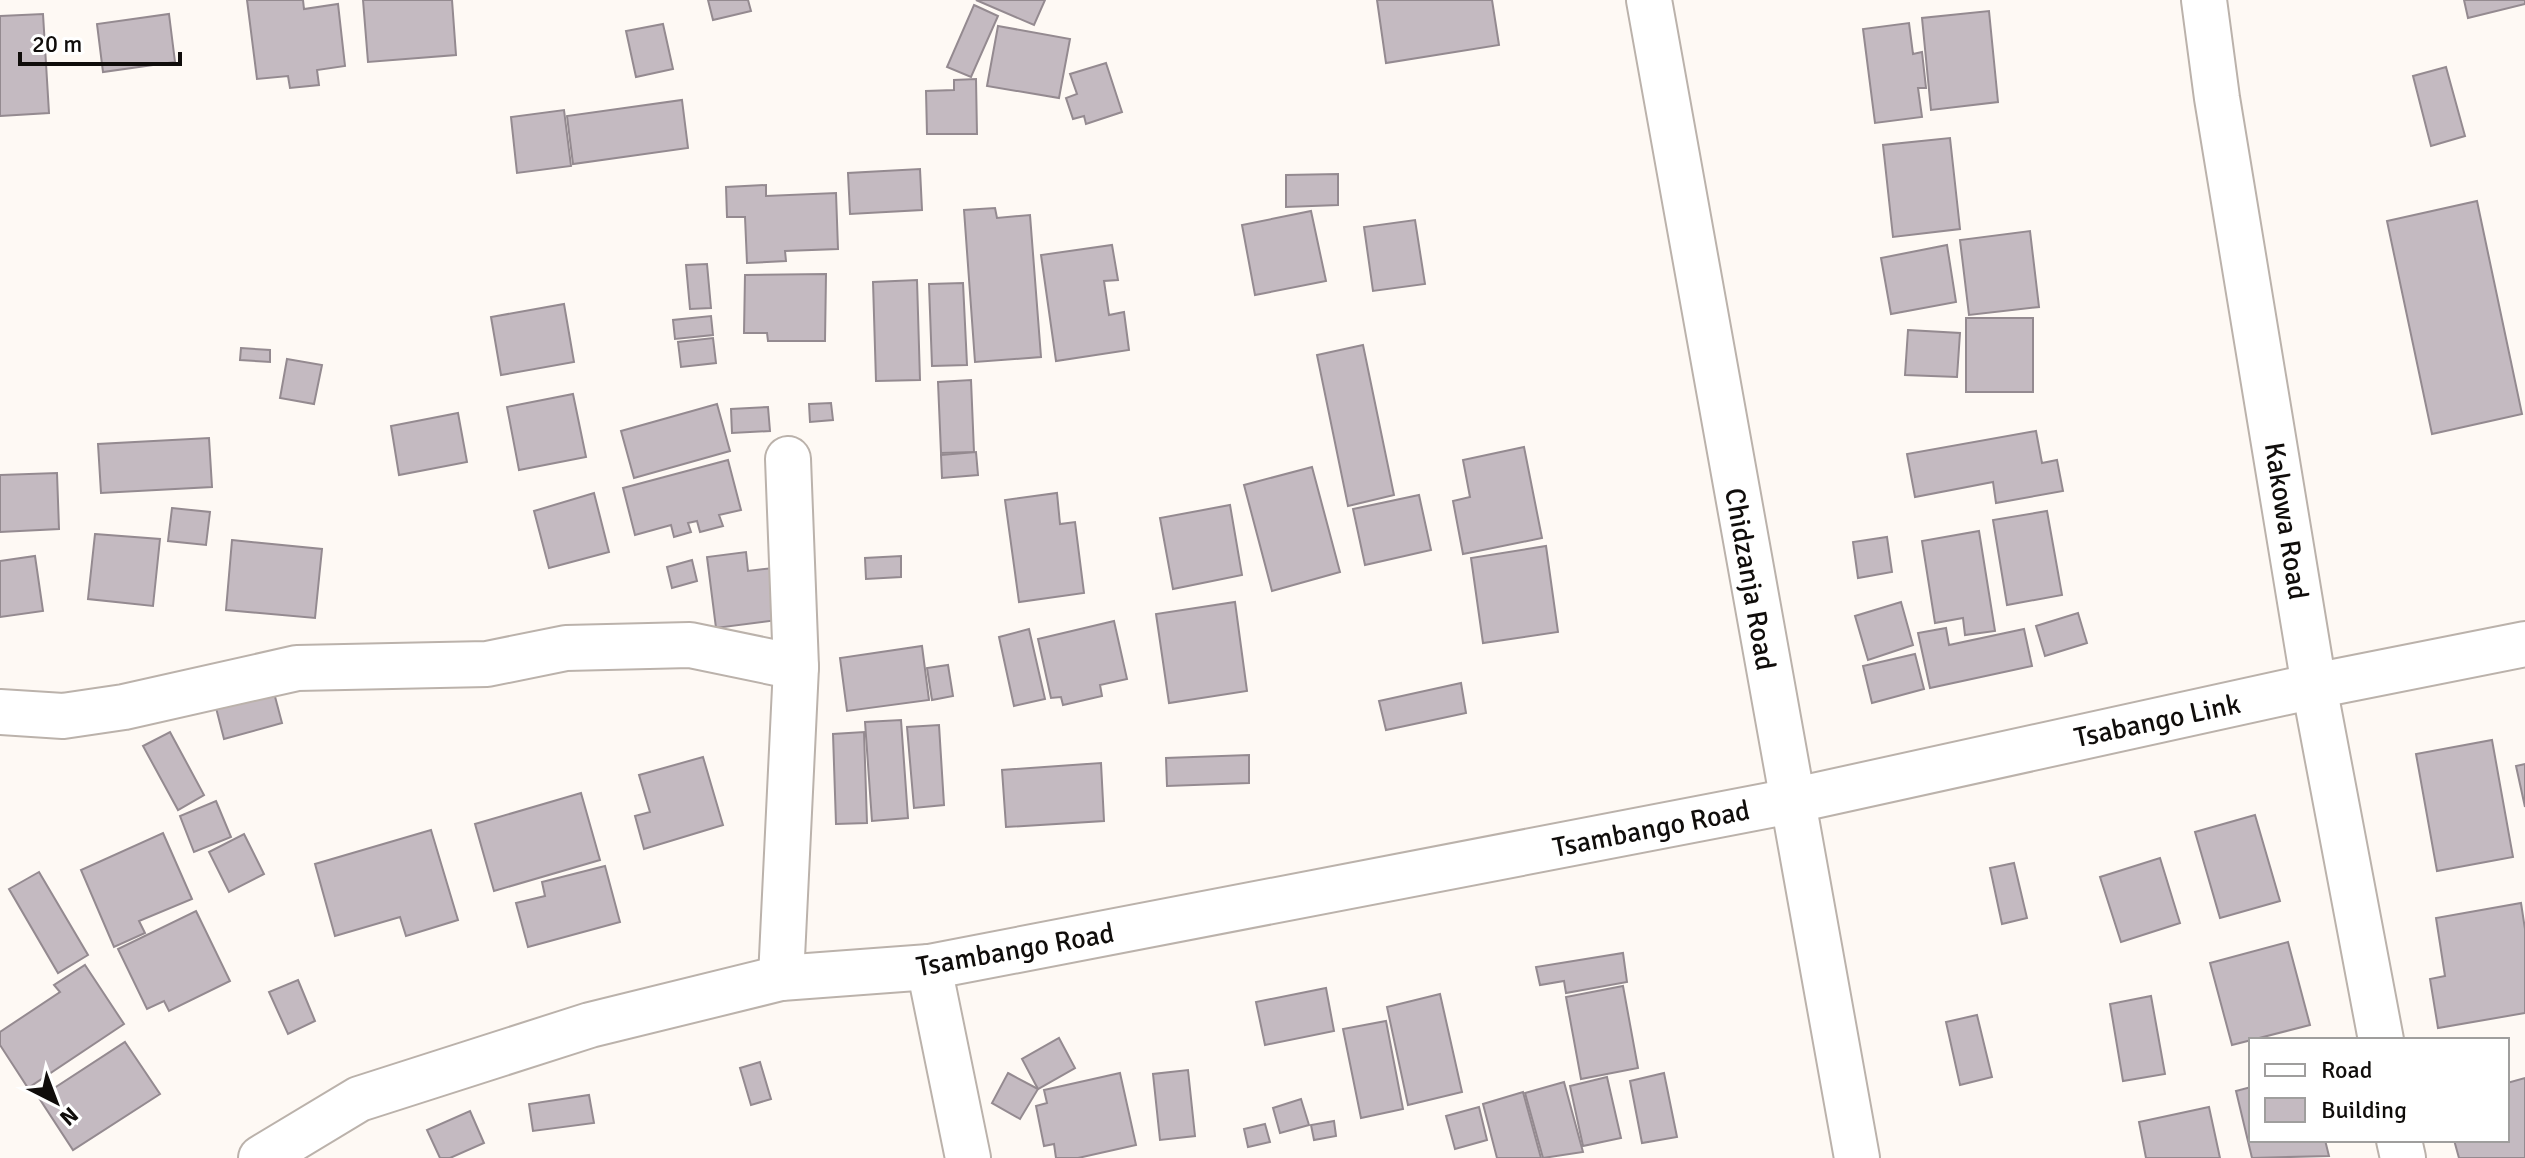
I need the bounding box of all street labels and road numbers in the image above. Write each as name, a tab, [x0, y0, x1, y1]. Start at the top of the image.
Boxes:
street label: Kakowa Road	[2257, 440, 2315, 602]
street label: Chidzanja Road	[1717, 485, 1783, 673]
street label: Tsabango Link	[2071, 687, 2243, 755]
street label: Tsambango Road	[1550, 793, 1753, 865]
street label: Tsambango Road	[914, 916, 1117, 984]

